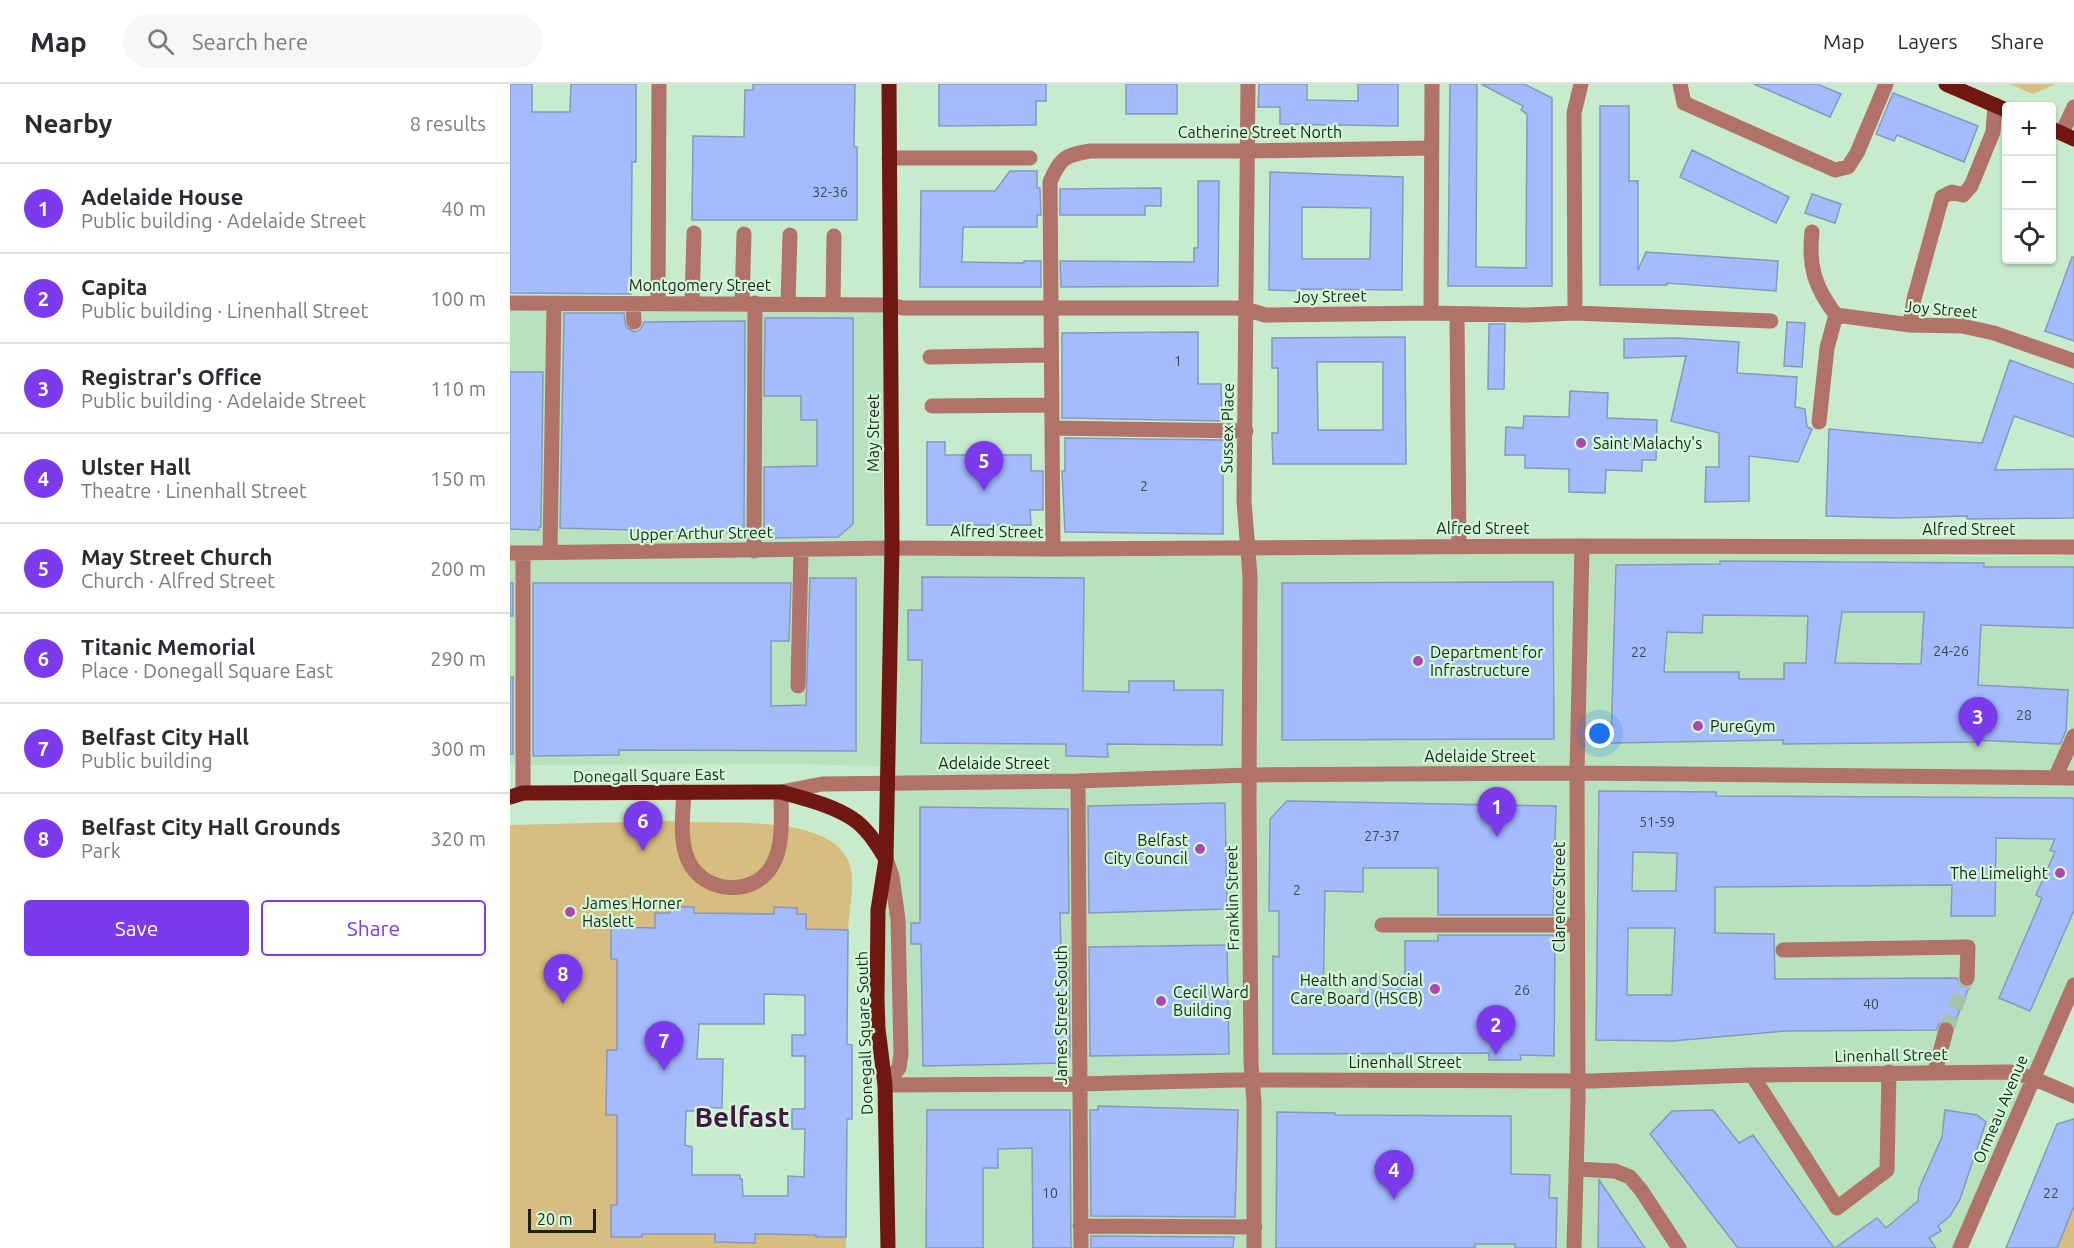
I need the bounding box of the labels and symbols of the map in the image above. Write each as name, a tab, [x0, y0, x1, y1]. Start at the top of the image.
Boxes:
street label: Catherine Street North	[1178, 123, 1342, 141]
house number: 32-36	[812, 184, 848, 200]
street label: Montgomery Street	[629, 276, 772, 294]
street label: Joy Street	[1293, 286, 1367, 306]
street label: Joy Street	[1904, 297, 1979, 321]
house number: 1	[1174, 353, 1182, 369]
street label: Sussex Place	[1217, 383, 1237, 473]
street label: May Street	[864, 393, 882, 472]
place label: Saint Malachy's	[1593, 434, 1702, 452]
marker: Saint Malachy's	[1574, 436, 1588, 450]
pin: 5	[964, 442, 1004, 491]
house number: 2	[1140, 478, 1148, 494]
street label: Alfred Street	[1436, 519, 1530, 537]
street label: Alfred Street	[1922, 520, 2016, 538]
street label: Alfred Street	[950, 521, 1044, 541]
street label: Upper Arthur Street	[629, 523, 774, 543]
place label: Department for Infrastructure	[1430, 643, 1543, 679]
house number: 24-26	[1933, 643, 1969, 659]
house number: 22	[1631, 644, 1647, 660]
marker: Department for Infrastructure	[1411, 654, 1425, 668]
pin: 3	[1958, 698, 1998, 747]
house number: 28	[2016, 707, 2032, 723]
place label: PureGym	[1710, 717, 1776, 735]
your location	[1585, 719, 1614, 748]
marker: PureGym	[1691, 719, 1705, 733]
street label: Adelaide Street	[1424, 747, 1536, 765]
street label: Adelaide Street	[938, 754, 1050, 772]
street label: Donegall Square East	[573, 765, 726, 785]
pin: 1	[1478, 788, 1516, 837]
pin: 6	[624, 802, 662, 851]
house number: 51-59	[1639, 814, 1675, 830]
house number: 27-37	[1364, 828, 1400, 844]
place label: Belfast City Council	[1104, 831, 1189, 867]
street label: Clarence Street	[1550, 841, 1568, 952]
marker: Belfast City Council	[1193, 842, 1207, 856]
street label: Franklin Street	[1222, 845, 1242, 951]
place label: The Limelight	[1950, 864, 2049, 882]
marker: The Limelight	[2053, 866, 2067, 880]
house number: 2	[1293, 882, 1301, 898]
place label: James Horner Haslett	[582, 894, 682, 930]
marker: James Horner Haslett	[563, 905, 577, 919]
street label: James Street South	[1052, 945, 1070, 1085]
street label: Donegall Square South	[852, 951, 876, 1115]
pin: 8	[544, 954, 582, 1004]
place label: Health and Social Care Board (HSCB)	[1290, 971, 1423, 1008]
marker: Health and Social Care Board (HSCB)	[1428, 982, 1442, 996]
house number: 26	[1514, 982, 1530, 998]
place label: Cecil Ward Building	[1173, 983, 1249, 1019]
marker: Cecil Ward Building	[1154, 994, 1168, 1008]
house number: 40	[1863, 996, 1879, 1012]
pin: 2	[1476, 1006, 1516, 1055]
pin: 7	[644, 1022, 684, 1071]
street label: Linenhall Street	[1834, 1045, 1948, 1065]
street label: Ormeau Avenue	[1969, 1052, 2031, 1166]
street label: Linenhall Street	[1348, 1053, 1462, 1071]
district label: Belfast	[694, 1101, 790, 1132]
pin: 4	[1374, 1150, 1414, 1200]
house number: 10	[1042, 1185, 1058, 1201]
house number: 22	[2043, 1185, 2059, 1201]
scale bar	[528, 1206, 596, 1234]

